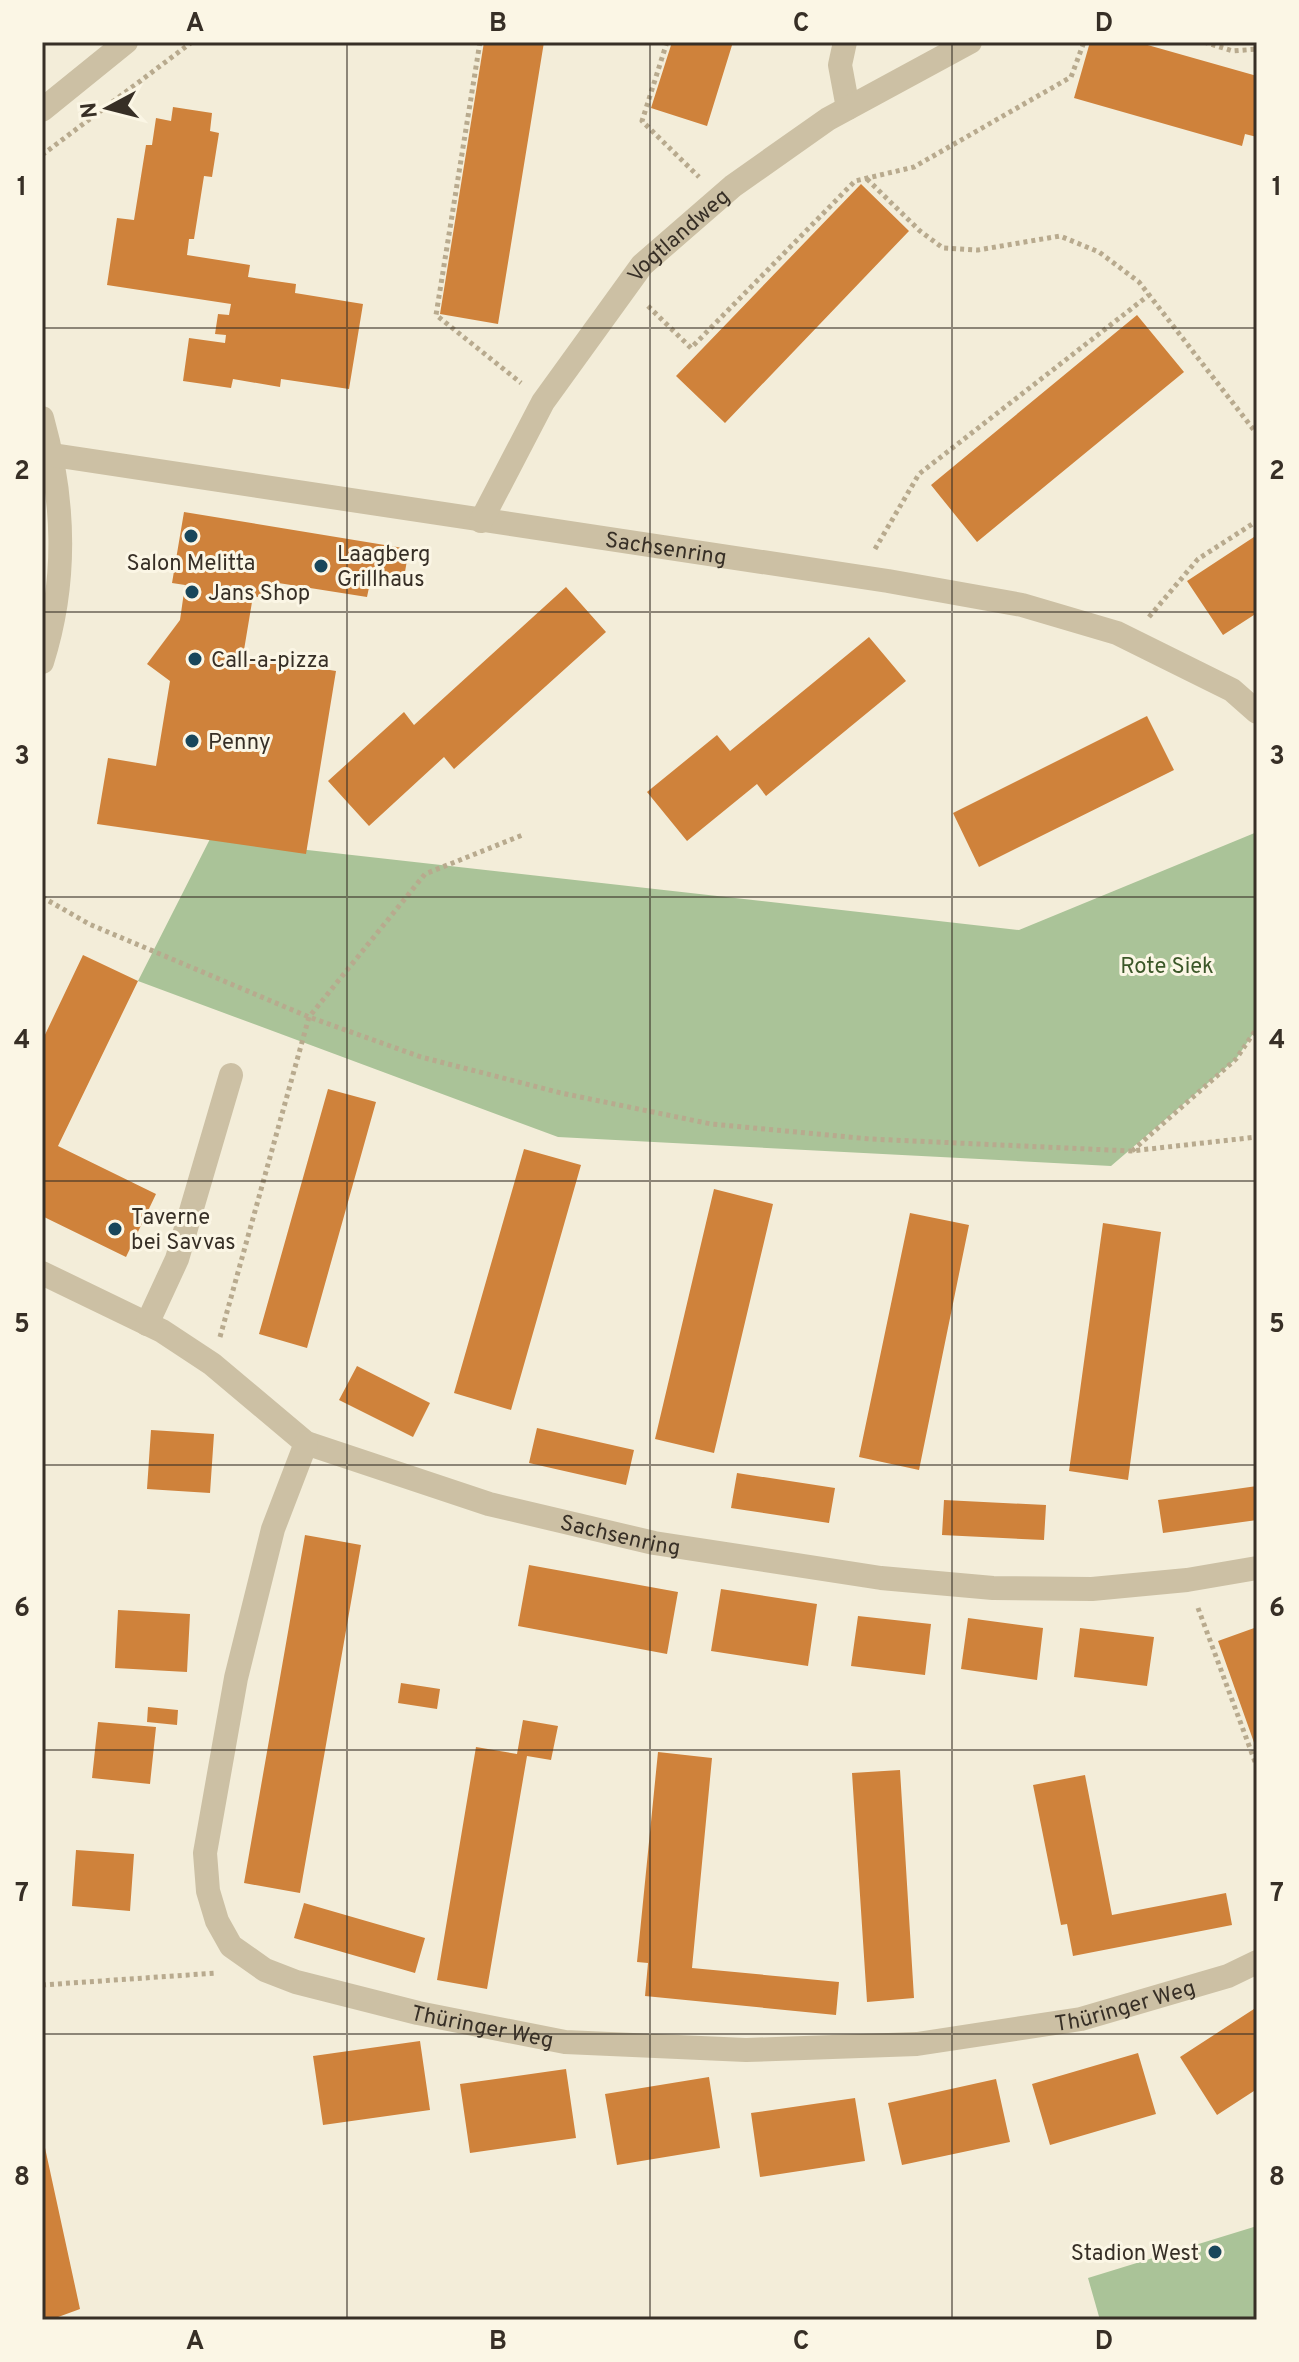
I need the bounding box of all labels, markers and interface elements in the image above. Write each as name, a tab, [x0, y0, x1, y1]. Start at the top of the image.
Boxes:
text: A	[186, 8, 204, 41]
text: B	[489, 8, 507, 41]
text: C	[793, 8, 809, 41]
text: D	[1095, 8, 1113, 41]
north arrow	[68, 68, 148, 148]
text: N	[76, 101, 105, 120]
text: 1	[17, 172, 27, 205]
text: 1	[1272, 172, 1282, 205]
street label: Vogtlandweg	[623, 184, 736, 288]
text: 2	[14, 456, 30, 489]
text: 2	[1269, 456, 1285, 489]
marker: Salon Melitta	[182, 527, 200, 545]
street label: Sachsenring	[603, 527, 728, 572]
place label: Laagberg Grillhaus	[337, 542, 430, 594]
place label: Salon Melitta	[127, 551, 255, 578]
marker: Laagberg Grillhaus	[312, 557, 330, 575]
place label: Jans Shop	[208, 581, 310, 608]
marker: Jans Shop	[183, 583, 201, 601]
place label: Call-a-pizza	[211, 648, 329, 675]
marker: Call-a-pizza	[186, 650, 204, 668]
place label: Penny	[208, 730, 271, 757]
marker: Penny	[183, 732, 201, 750]
text: 3	[14, 741, 30, 774]
text: 3	[1269, 741, 1285, 774]
park label: Rote Siek	[1120, 954, 1214, 981]
text: 4	[14, 1025, 30, 1058]
text: 4	[1269, 1025, 1285, 1058]
place label: Taverne bei Savvas	[131, 1205, 236, 1257]
marker: Taverne bei Savvas	[106, 1220, 124, 1238]
text: 5	[14, 1309, 30, 1342]
text: 5	[1269, 1309, 1285, 1342]
street label: Sachsenring	[557, 1510, 682, 1563]
text: 6	[14, 1593, 30, 1626]
text: 6	[1269, 1593, 1285, 1626]
text: 7	[15, 1878, 29, 1911]
text: 7	[1270, 1878, 1284, 1911]
street label: Thüringer Weg	[1053, 1975, 1199, 2039]
street label: Thüringer Weg	[408, 2001, 556, 2055]
text: 8	[14, 2162, 30, 2195]
text: 8	[1269, 2162, 1285, 2195]
place label: Stadion West	[1071, 2241, 1199, 2268]
marker: Stadion West	[1206, 2243, 1224, 2261]
text: A	[186, 2326, 204, 2359]
text: B	[489, 2326, 507, 2359]
text: C	[793, 2326, 809, 2359]
text: D	[1095, 2326, 1113, 2359]

